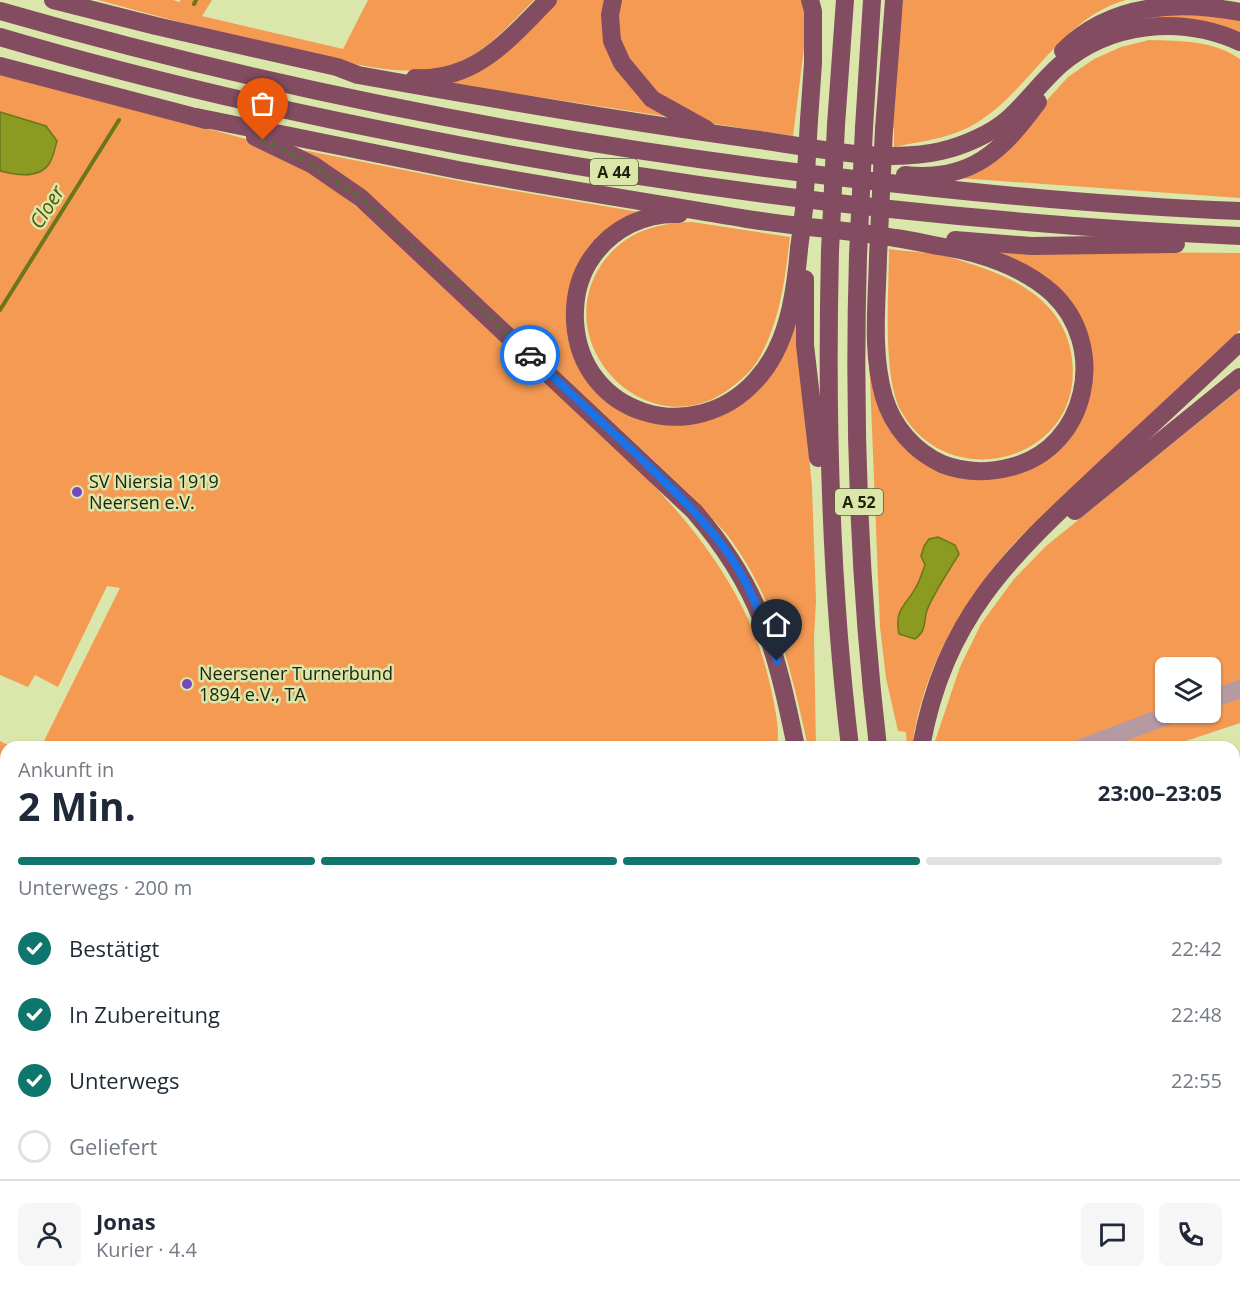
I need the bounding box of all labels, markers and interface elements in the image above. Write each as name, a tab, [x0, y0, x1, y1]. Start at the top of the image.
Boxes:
pin	[237, 78, 288, 140]
icon: bag	[246, 87, 279, 120]
road number: A 44	[590, 159, 638, 185]
water label: Cloer	[23, 179, 71, 233]
courier	[500, 325, 560, 385]
icon: car	[514, 339, 547, 372]
place label: SV Niersia 1919 Neersen e.V.	[89, 469, 219, 514]
marker: SV Niersia 1919 Neersen e.V.	[70, 485, 84, 499]
road number: A 52	[835, 489, 883, 515]
pin	[751, 599, 802, 661]
icon: home	[760, 608, 793, 641]
map controls	[1155, 657, 1221, 723]
button: layers	[1155, 657, 1221, 723]
place label: Neersener Turnerbund 1894 e.V., TA	[199, 661, 393, 706]
marker: Neersener Turnerbund 1894 e.V., TA	[180, 677, 194, 691]
text: Ankunft in	[18, 756, 114, 783]
text: 23:00–23:05	[1098, 777, 1222, 807]
text: 2 Min.	[18, 779, 136, 832]
text: Unterwegs · 200 m	[18, 874, 192, 901]
icon: check	[18, 932, 51, 965]
text: Bestätigt	[69, 933, 159, 963]
text: 22:42	[1171, 935, 1222, 962]
icon: check	[18, 998, 51, 1031]
text: In Zubereitung	[69, 999, 220, 1029]
text: 22:48	[1171, 1001, 1222, 1028]
icon: check	[18, 1064, 51, 1097]
text: Unterwegs	[69, 1065, 180, 1095]
text: 22:55	[1171, 1067, 1222, 1094]
text: Geliefert	[69, 1131, 157, 1161]
button: person	[18, 1203, 81, 1266]
button: chat	[1081, 1203, 1144, 1266]
button: phone	[1159, 1203, 1222, 1266]
text: Jonas	[96, 1206, 156, 1236]
text: Kurier · 4.4	[96, 1236, 197, 1263]

